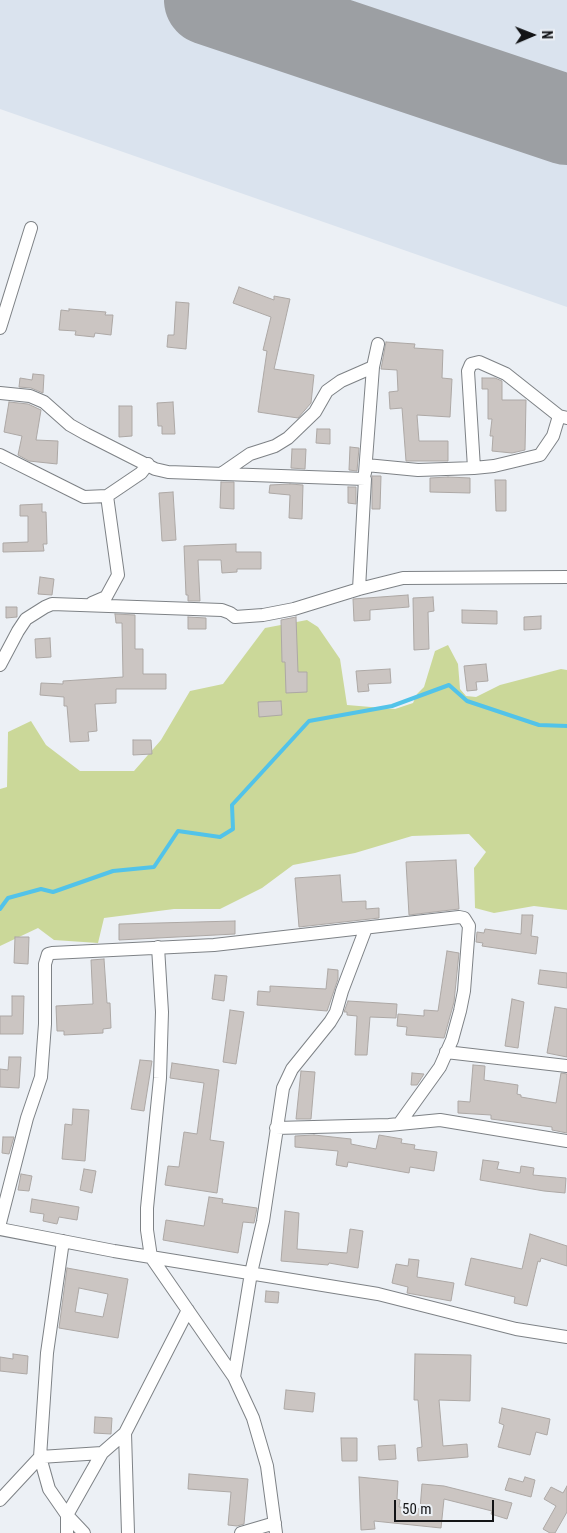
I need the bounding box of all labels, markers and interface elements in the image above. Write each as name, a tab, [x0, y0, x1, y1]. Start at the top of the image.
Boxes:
north arrow	[507, 10, 557, 60]
text: N	[539, 30, 555, 39]
scale bar	[397, 1490, 497, 1522]
text: 50 m	[402, 1500, 432, 1518]

